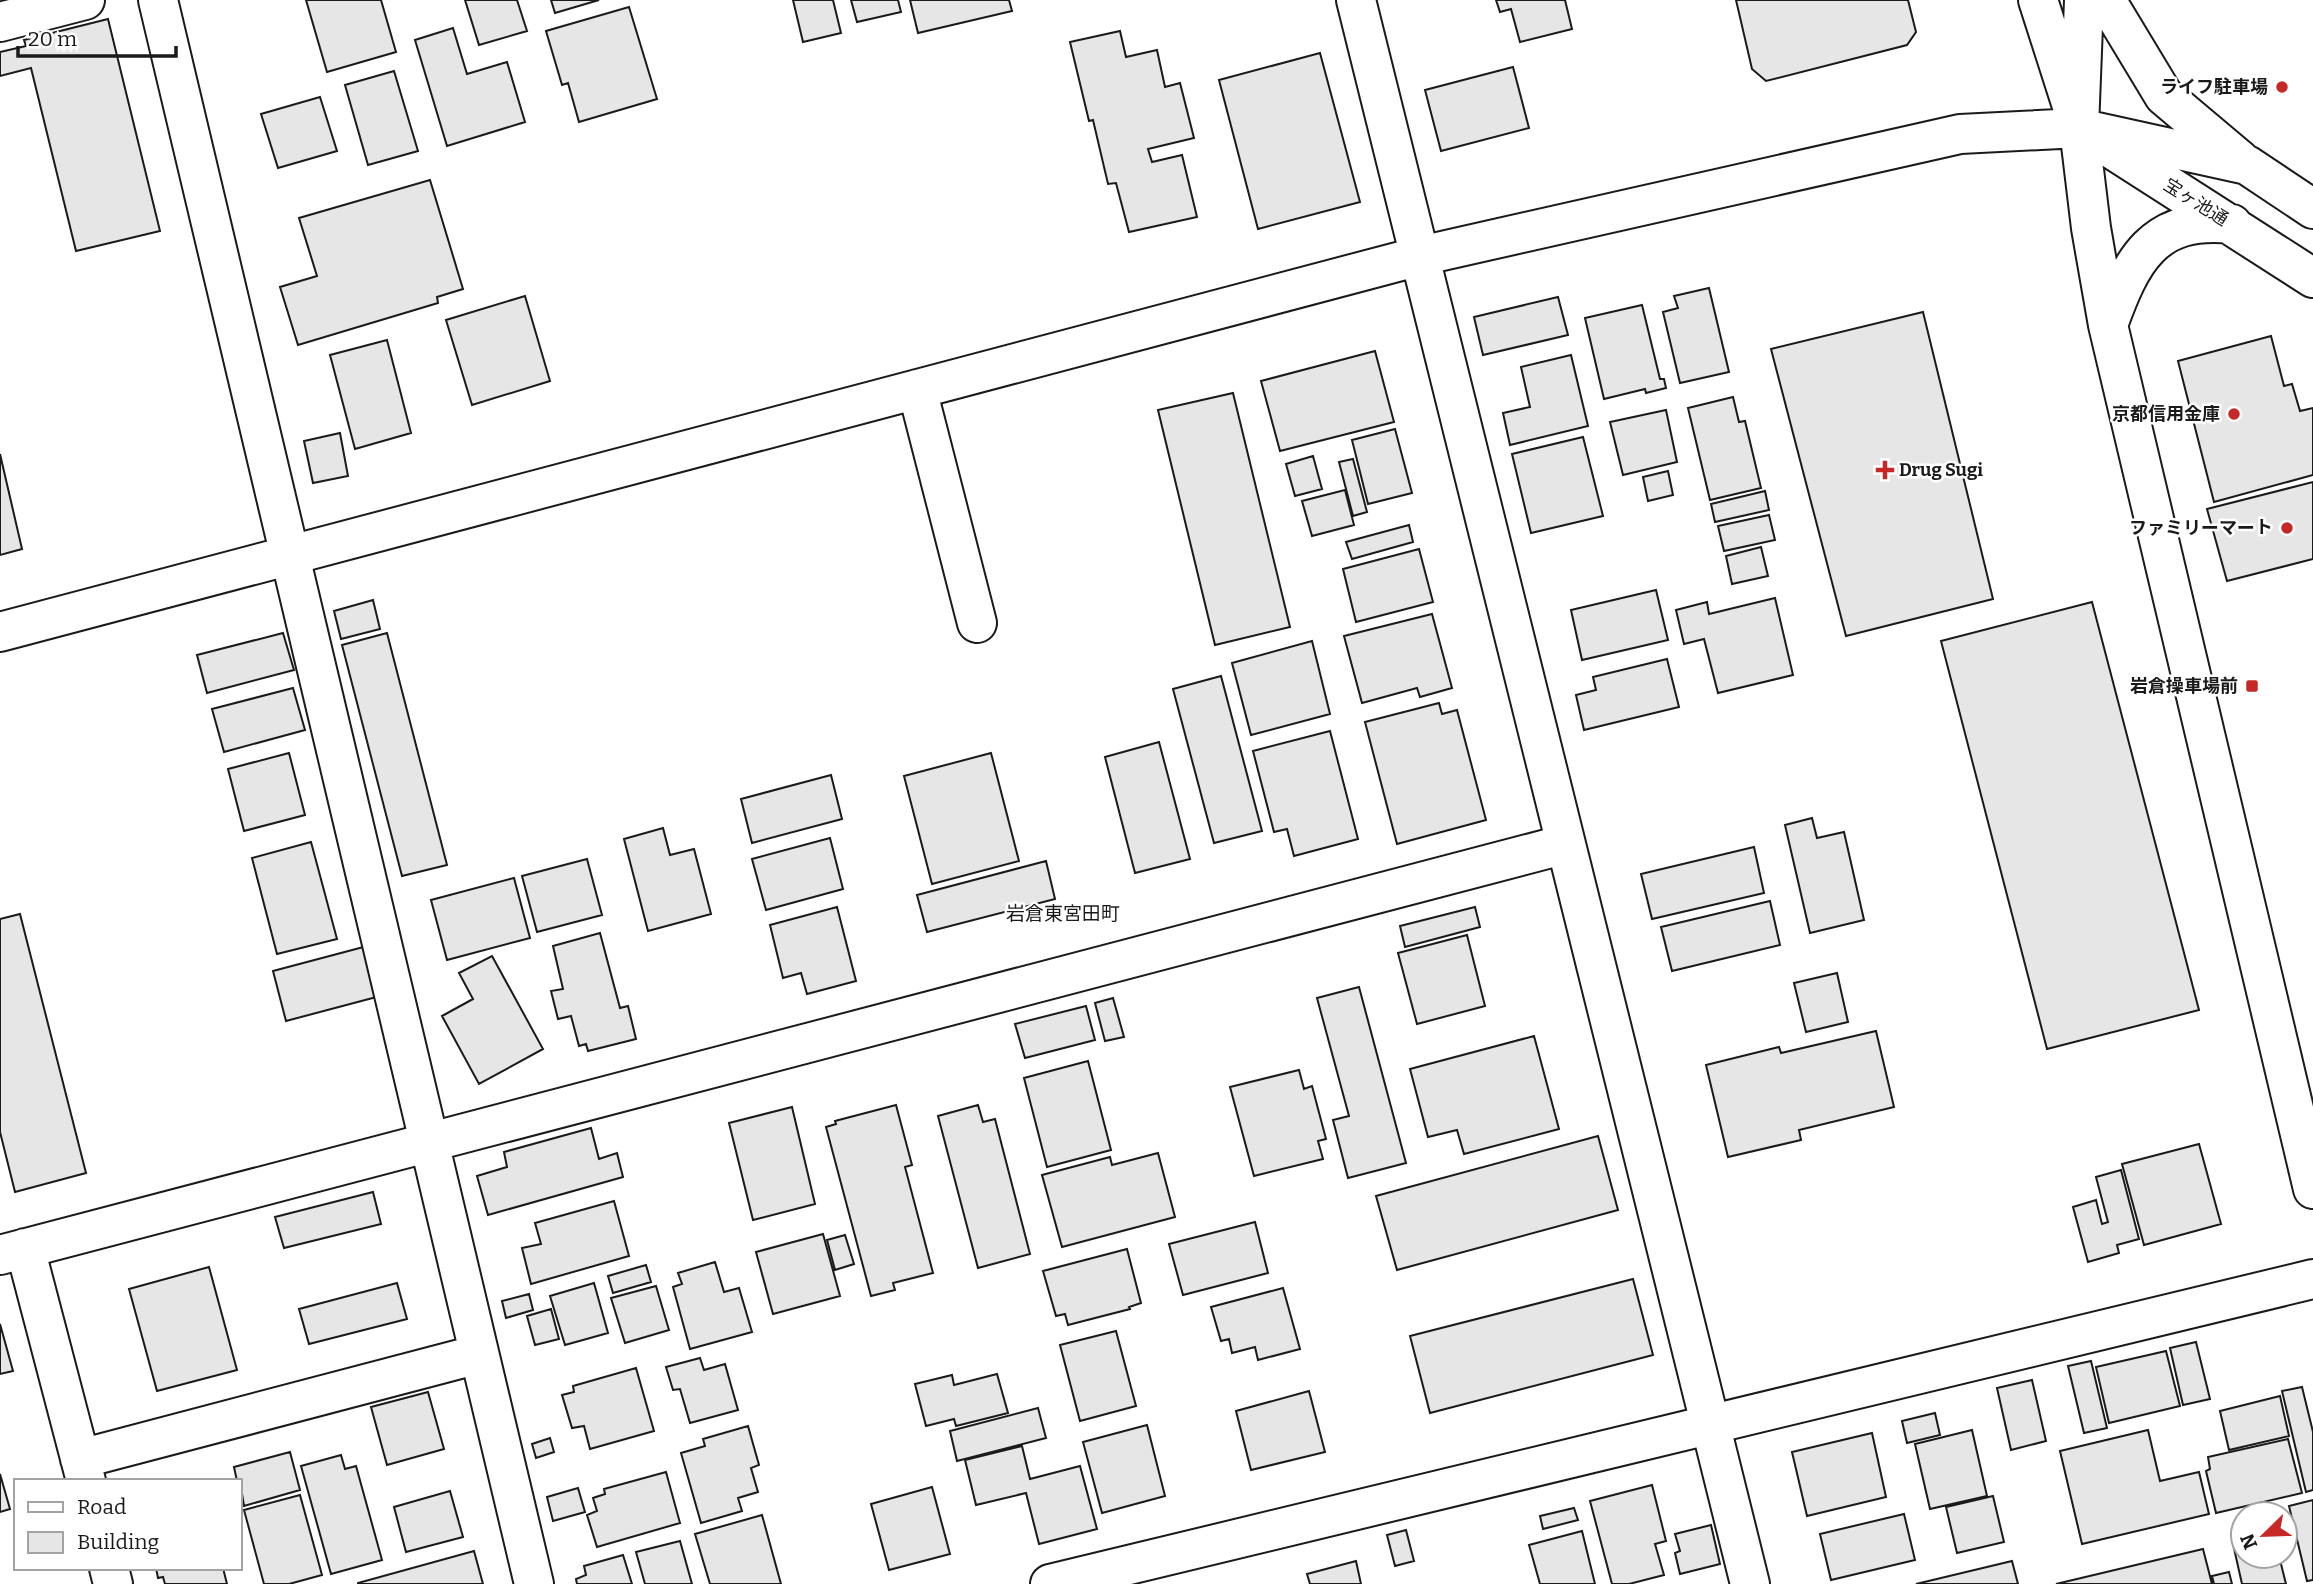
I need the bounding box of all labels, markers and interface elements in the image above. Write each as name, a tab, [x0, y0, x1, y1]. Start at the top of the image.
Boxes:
scale bar	[18, 14, 175, 58]
text: 20 m	[28, 26, 77, 52]
place label: ライフ駐車場	[2160, 76, 2268, 98]
marker: ライフ駐車場	[2274, 79, 2290, 95]
street label: 宝ヶ池通	[2160, 174, 2232, 230]
place label: 京都信用金庫	[2112, 403, 2220, 425]
marker: 京都信用金庫	[2226, 406, 2242, 422]
place label: Drug Sugi	[1899, 459, 1983, 481]
marker: Drug Sugi	[1877, 462, 1893, 478]
place label: ファミリーマート	[2129, 517, 2273, 539]
marker: ファミリーマート	[2279, 520, 2295, 536]
place label: 岩倉操車場前	[2130, 675, 2238, 697]
marker: 岩倉操車場前	[2244, 678, 2260, 694]
district label: 岩倉東宮田町	[1006, 902, 1120, 925]
legend	[14, 1479, 242, 1570]
text: Road	[77, 1494, 126, 1520]
north arrow	[2229, 1500, 2299, 1570]
text: Building	[77, 1529, 160, 1555]
text: N	[2235, 1530, 2262, 1553]

